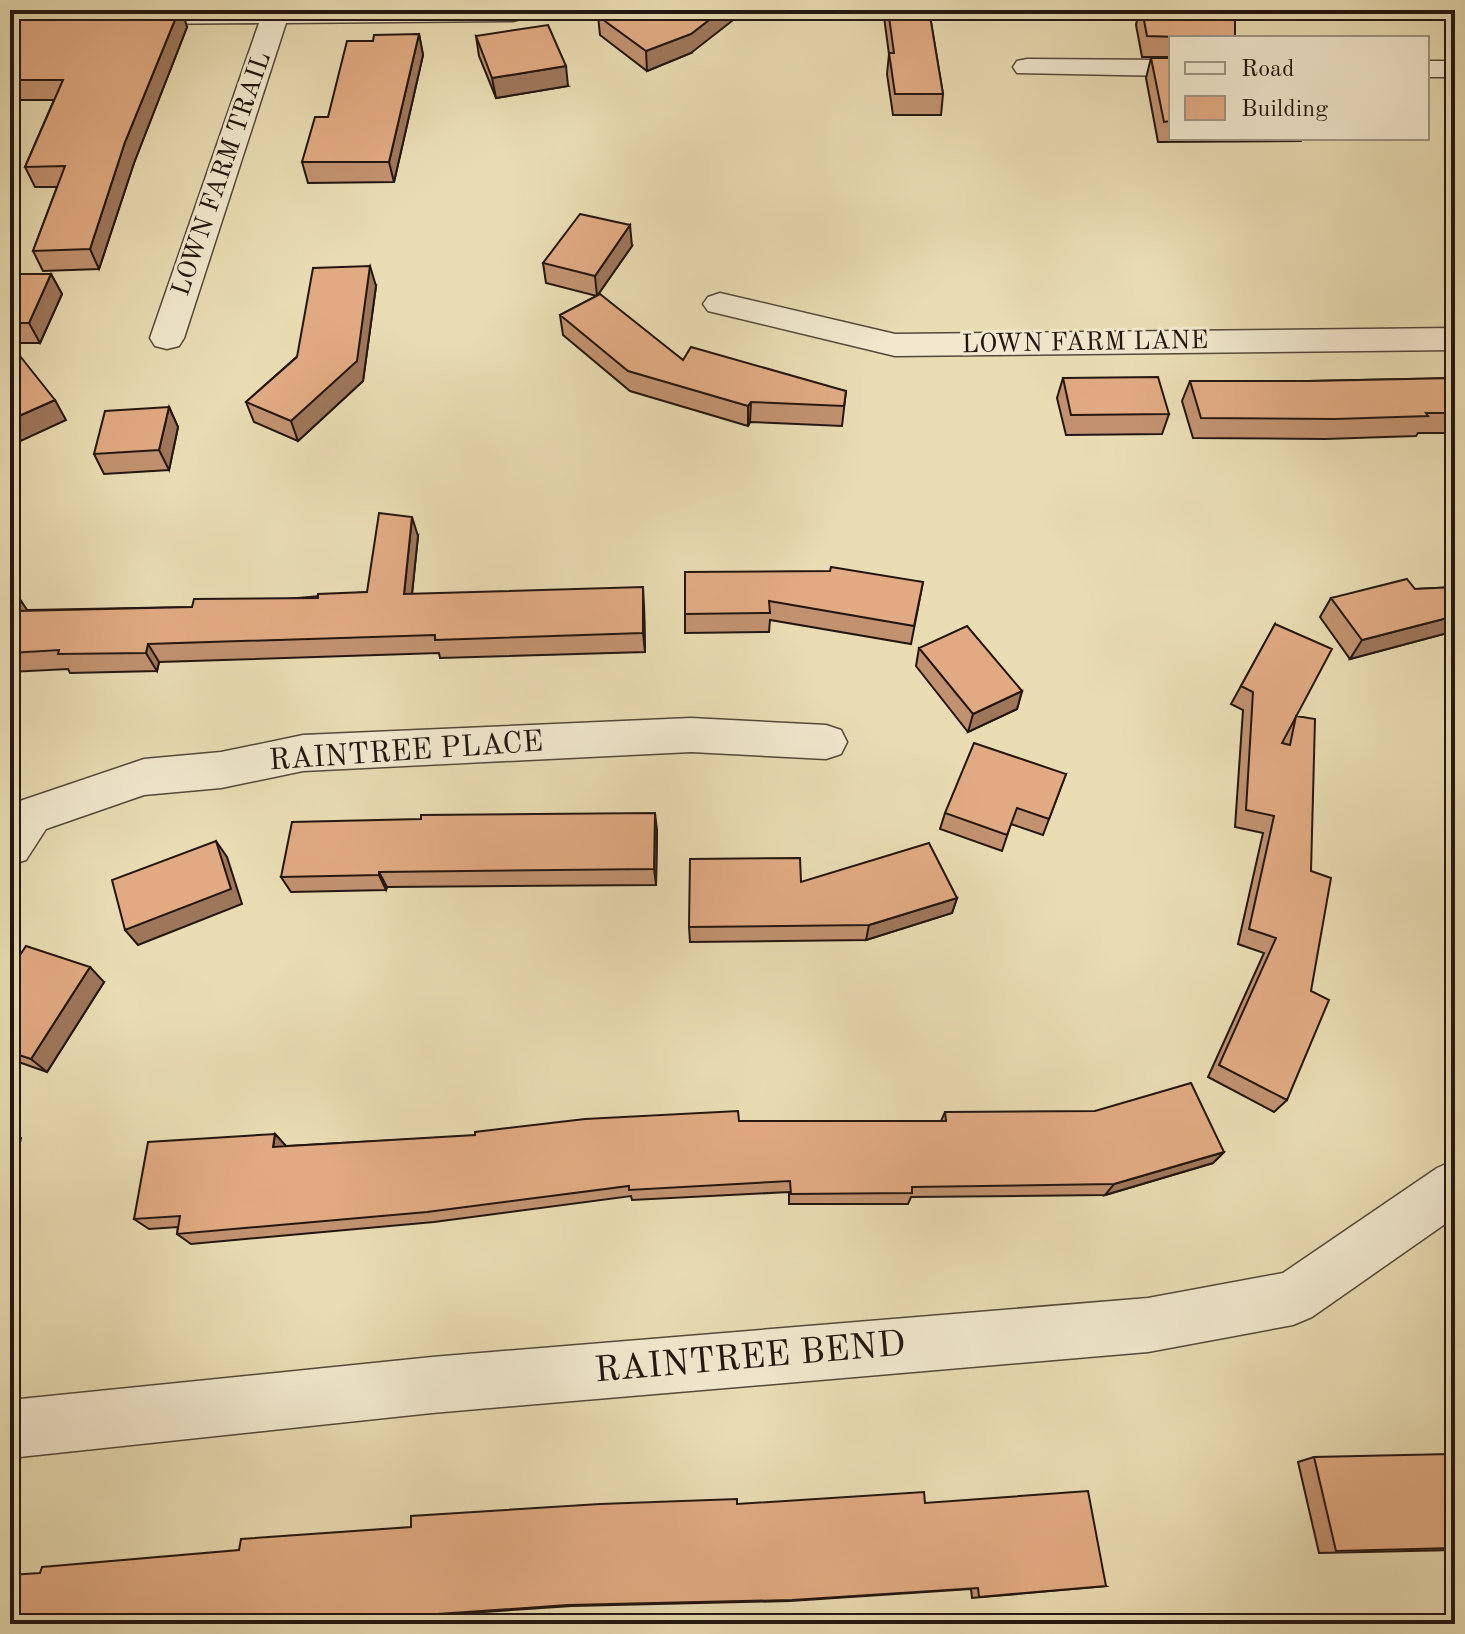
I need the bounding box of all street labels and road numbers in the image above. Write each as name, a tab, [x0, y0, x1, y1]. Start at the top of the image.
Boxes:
street label: LOWN FARM TRAIL	[168, 49, 276, 299]
street label: LOWN FARM LANE	[961, 328, 1209, 358]
street label: RAINTREE PLACE	[268, 727, 544, 777]
street label: RAINTREE BEND	[593, 1327, 907, 1391]

